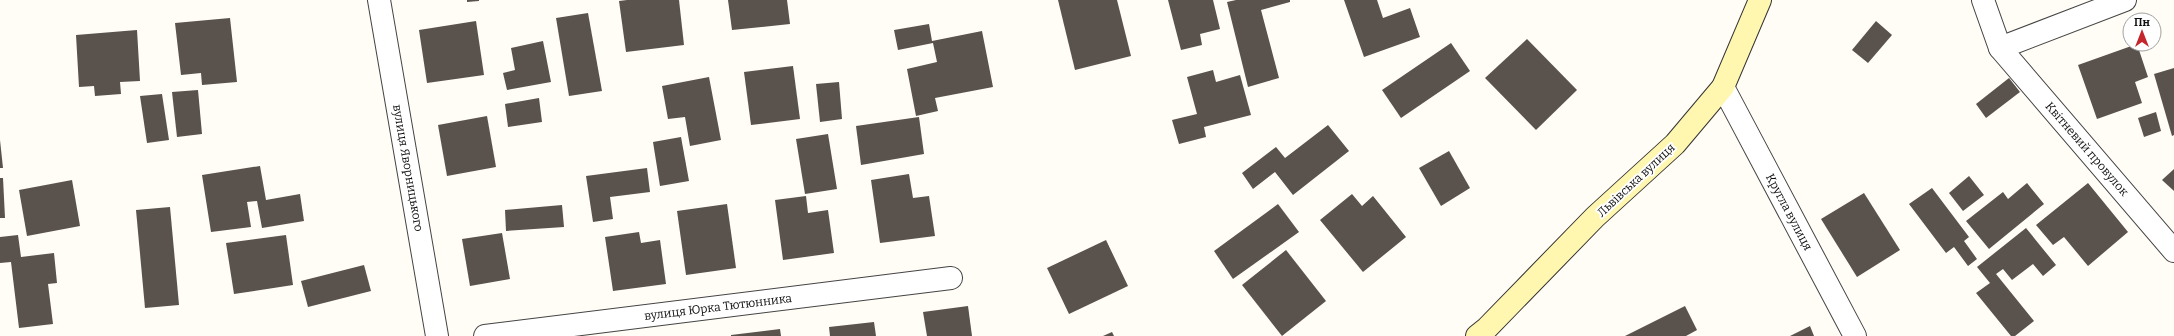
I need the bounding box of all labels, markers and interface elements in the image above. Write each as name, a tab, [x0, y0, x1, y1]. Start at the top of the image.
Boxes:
north arrow	[2122, 12, 2162, 52]
text: Пн	[2134, 16, 2151, 29]
street label: Квітневий провулок	[2043, 99, 2131, 199]
street label: вулиця Яворницького	[390, 103, 426, 233]
street label: Львівська вулиця	[1594, 140, 1678, 220]
street label: Кругла вулиця	[1763, 171, 1815, 253]
street label: вулиця Юрка Тютюнника	[643, 291, 793, 323]

